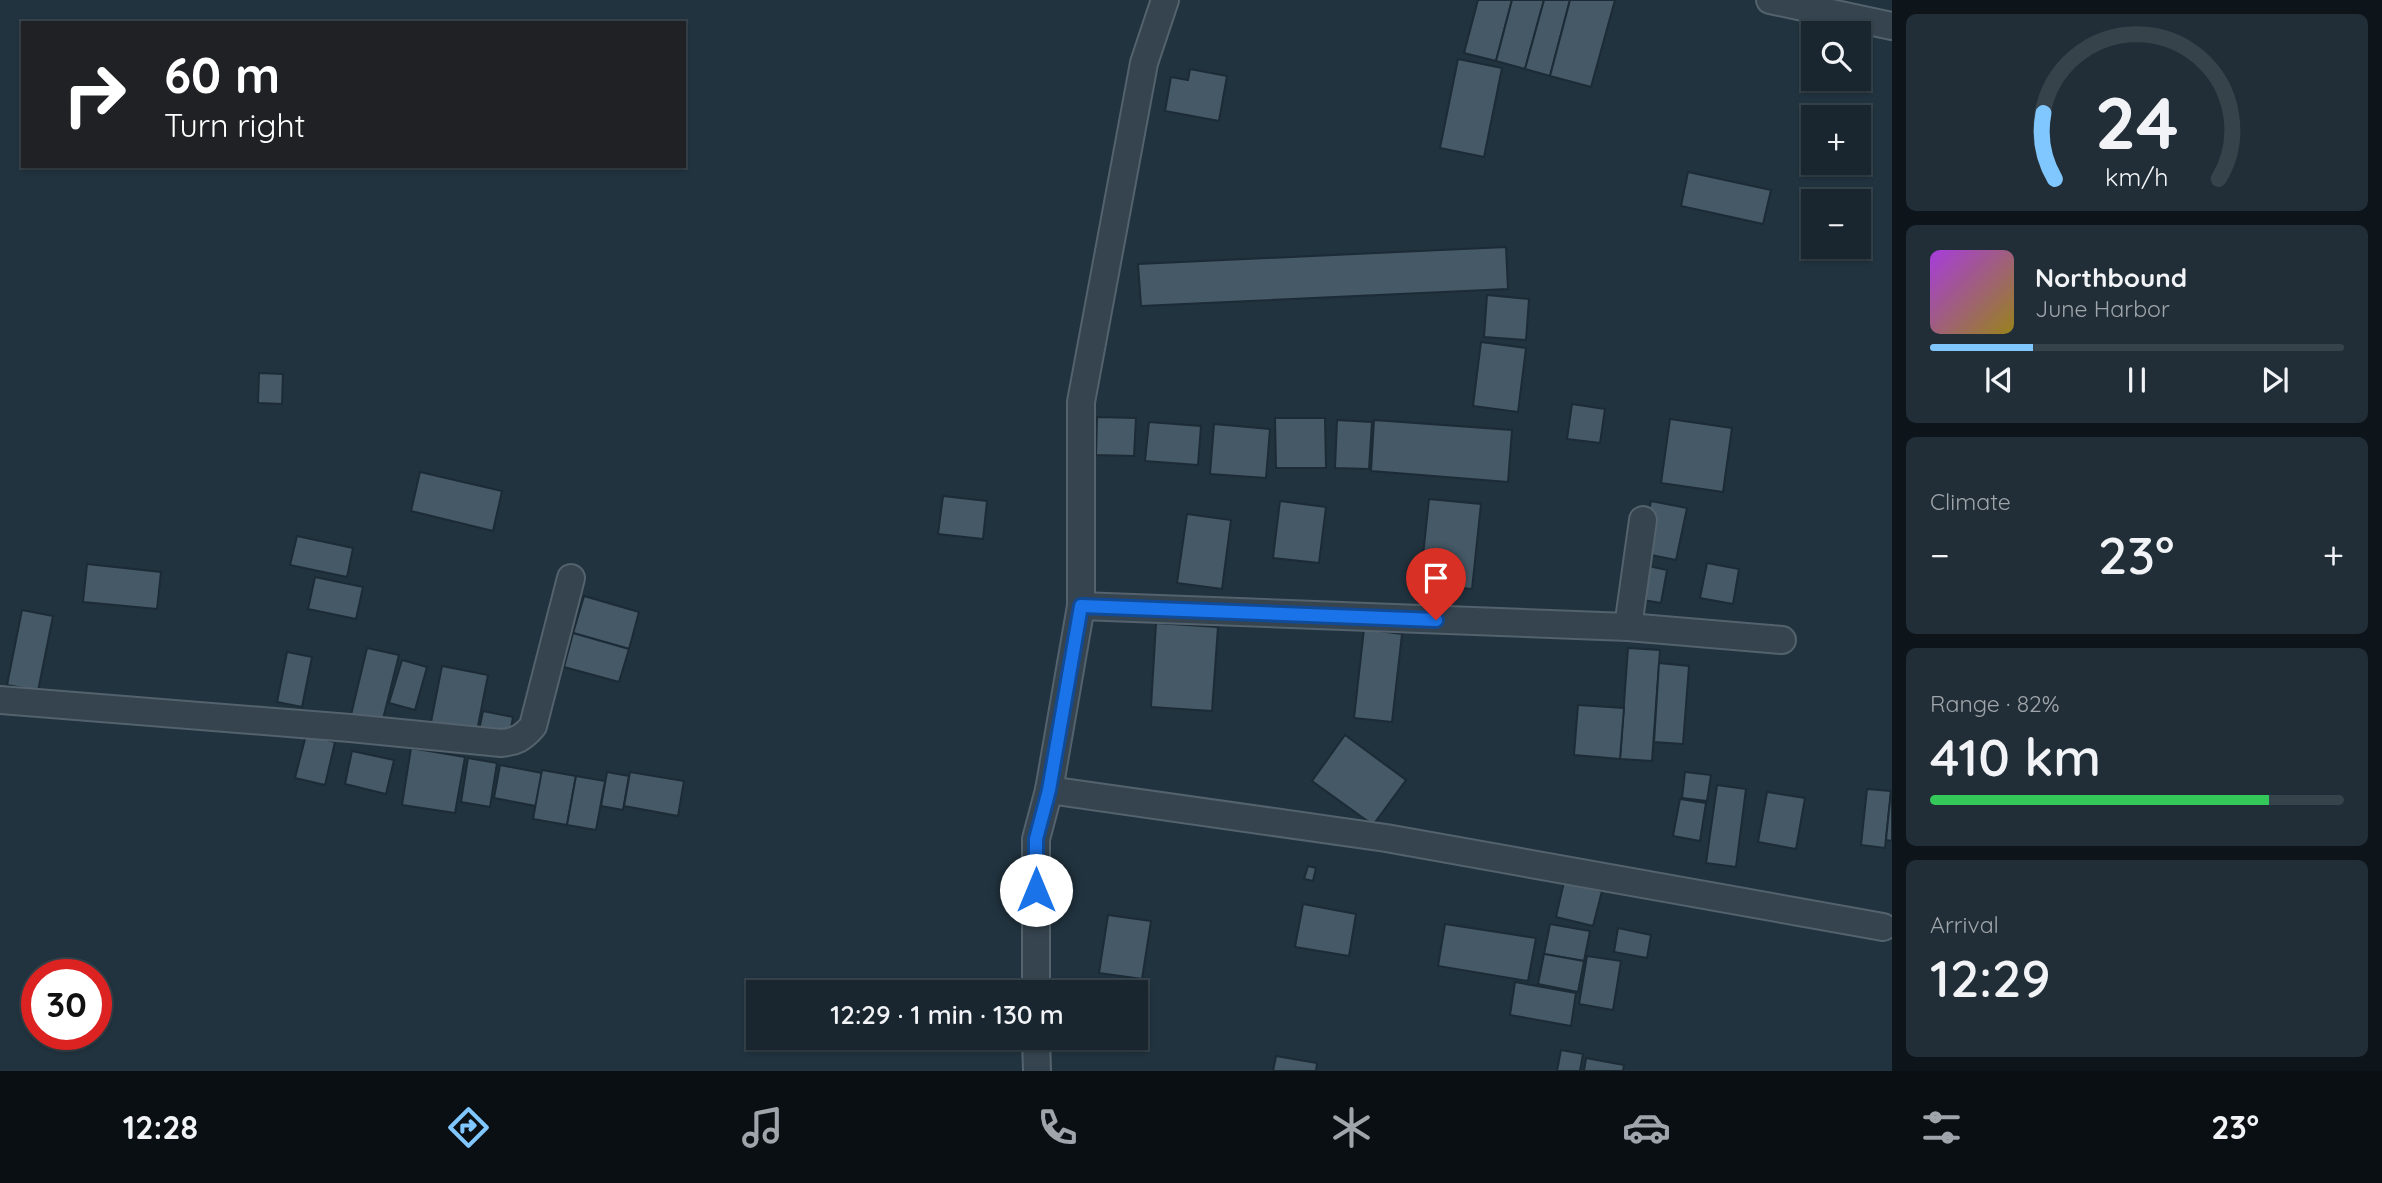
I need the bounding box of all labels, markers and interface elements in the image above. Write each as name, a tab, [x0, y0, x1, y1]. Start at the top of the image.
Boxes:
map controls	[1801, 21, 1871, 259]
button: search	[1801, 21, 1871, 91]
text: 60 m	[164, 44, 280, 105]
icon: right	[49, 49, 140, 140]
text: 24	[2095, 76, 2179, 167]
text: Turn right	[164, 105, 305, 145]
button: +	[1801, 105, 1871, 175]
text: km/h	[2105, 161, 2169, 192]
button: −	[1801, 189, 1871, 259]
text: Northbound	[2035, 261, 2187, 294]
text: June Harbor	[2035, 294, 2170, 323]
icon: previous	[1980, 361, 2018, 399]
icon: pause	[2118, 361, 2156, 399]
icon: next	[2256, 361, 2294, 399]
text: Climate	[1930, 487, 2011, 516]
text: 23°	[2098, 522, 2174, 587]
text: −	[1930, 531, 1950, 579]
text: +	[2323, 531, 2344, 579]
pin	[1406, 548, 1466, 620]
icon: arrive	[1417, 559, 1455, 597]
text: Range · 82%	[1930, 689, 2060, 718]
text: 410 km	[1930, 724, 2101, 789]
position arrow	[999, 853, 1073, 927]
text: Arrival	[1930, 910, 1999, 939]
text: 12:29	[1930, 945, 2051, 1010]
speed limit sign: 30	[21, 959, 112, 1050]
text: 12:29 · 1 min · 130 m	[830, 998, 1064, 1031]
icon: directions	[444, 1103, 493, 1152]
icon: music	[738, 1103, 787, 1152]
icon: phone	[1033, 1103, 1082, 1152]
icon: climate	[1327, 1103, 1376, 1152]
icon: car	[1622, 1103, 1671, 1152]
icon: filters	[1917, 1103, 1966, 1152]
text: 12:28	[123, 1107, 198, 1147]
text: 23°	[2211, 1107, 2259, 1147]

